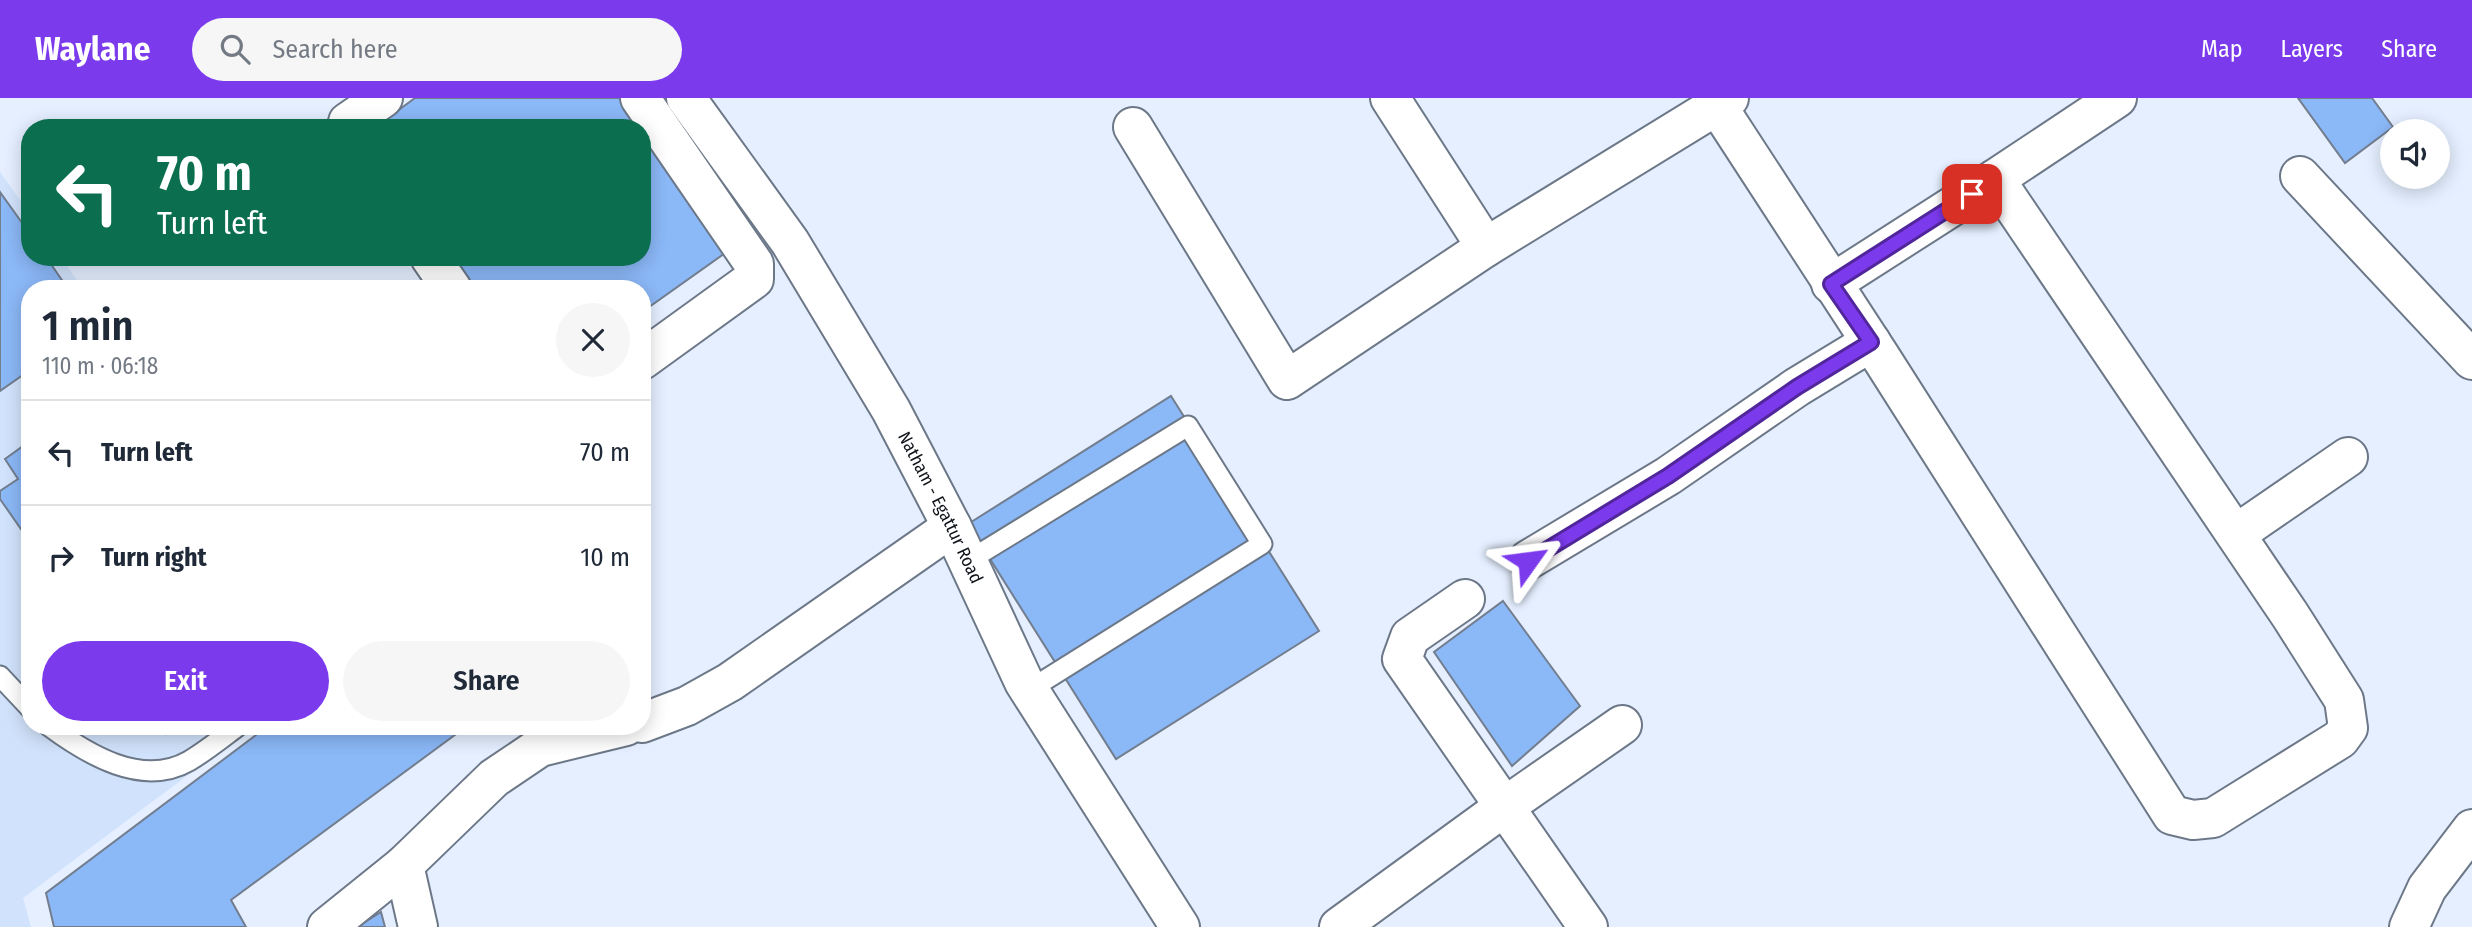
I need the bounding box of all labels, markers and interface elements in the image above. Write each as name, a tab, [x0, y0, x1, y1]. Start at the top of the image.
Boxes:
search box	[192, 18, 682, 81]
text: Waylane	[35, 29, 150, 69]
icon: search	[216, 30, 254, 68]
text: Search here	[272, 34, 398, 65]
text: Map	[2201, 35, 2243, 63]
text: Layers	[2281, 35, 2343, 63]
text: Share	[2381, 35, 2437, 63]
map controls	[2380, 119, 2450, 189]
button: sound	[2380, 119, 2450, 189]
text: 70 m	[157, 144, 252, 203]
icon: left	[42, 147, 133, 238]
pin	[1942, 164, 2002, 224]
icon: arrive	[1953, 175, 1991, 213]
text: Turn left	[157, 204, 267, 242]
text: 1 min	[42, 301, 133, 351]
button: close	[556, 303, 630, 377]
text: 110 m · 06:18	[42, 352, 158, 380]
street label: Natham - Egattur Road	[893, 428, 988, 587]
icon: left	[42, 434, 80, 472]
text: Turn left	[101, 437, 193, 468]
text: 70 m	[580, 437, 630, 468]
position arrow	[1491, 524, 1565, 598]
icon: right	[42, 539, 80, 577]
text: Turn right	[101, 542, 207, 573]
text: 10 m	[580, 542, 630, 573]
button: Exit	[42, 641, 329, 721]
button: Share	[343, 641, 630, 721]

